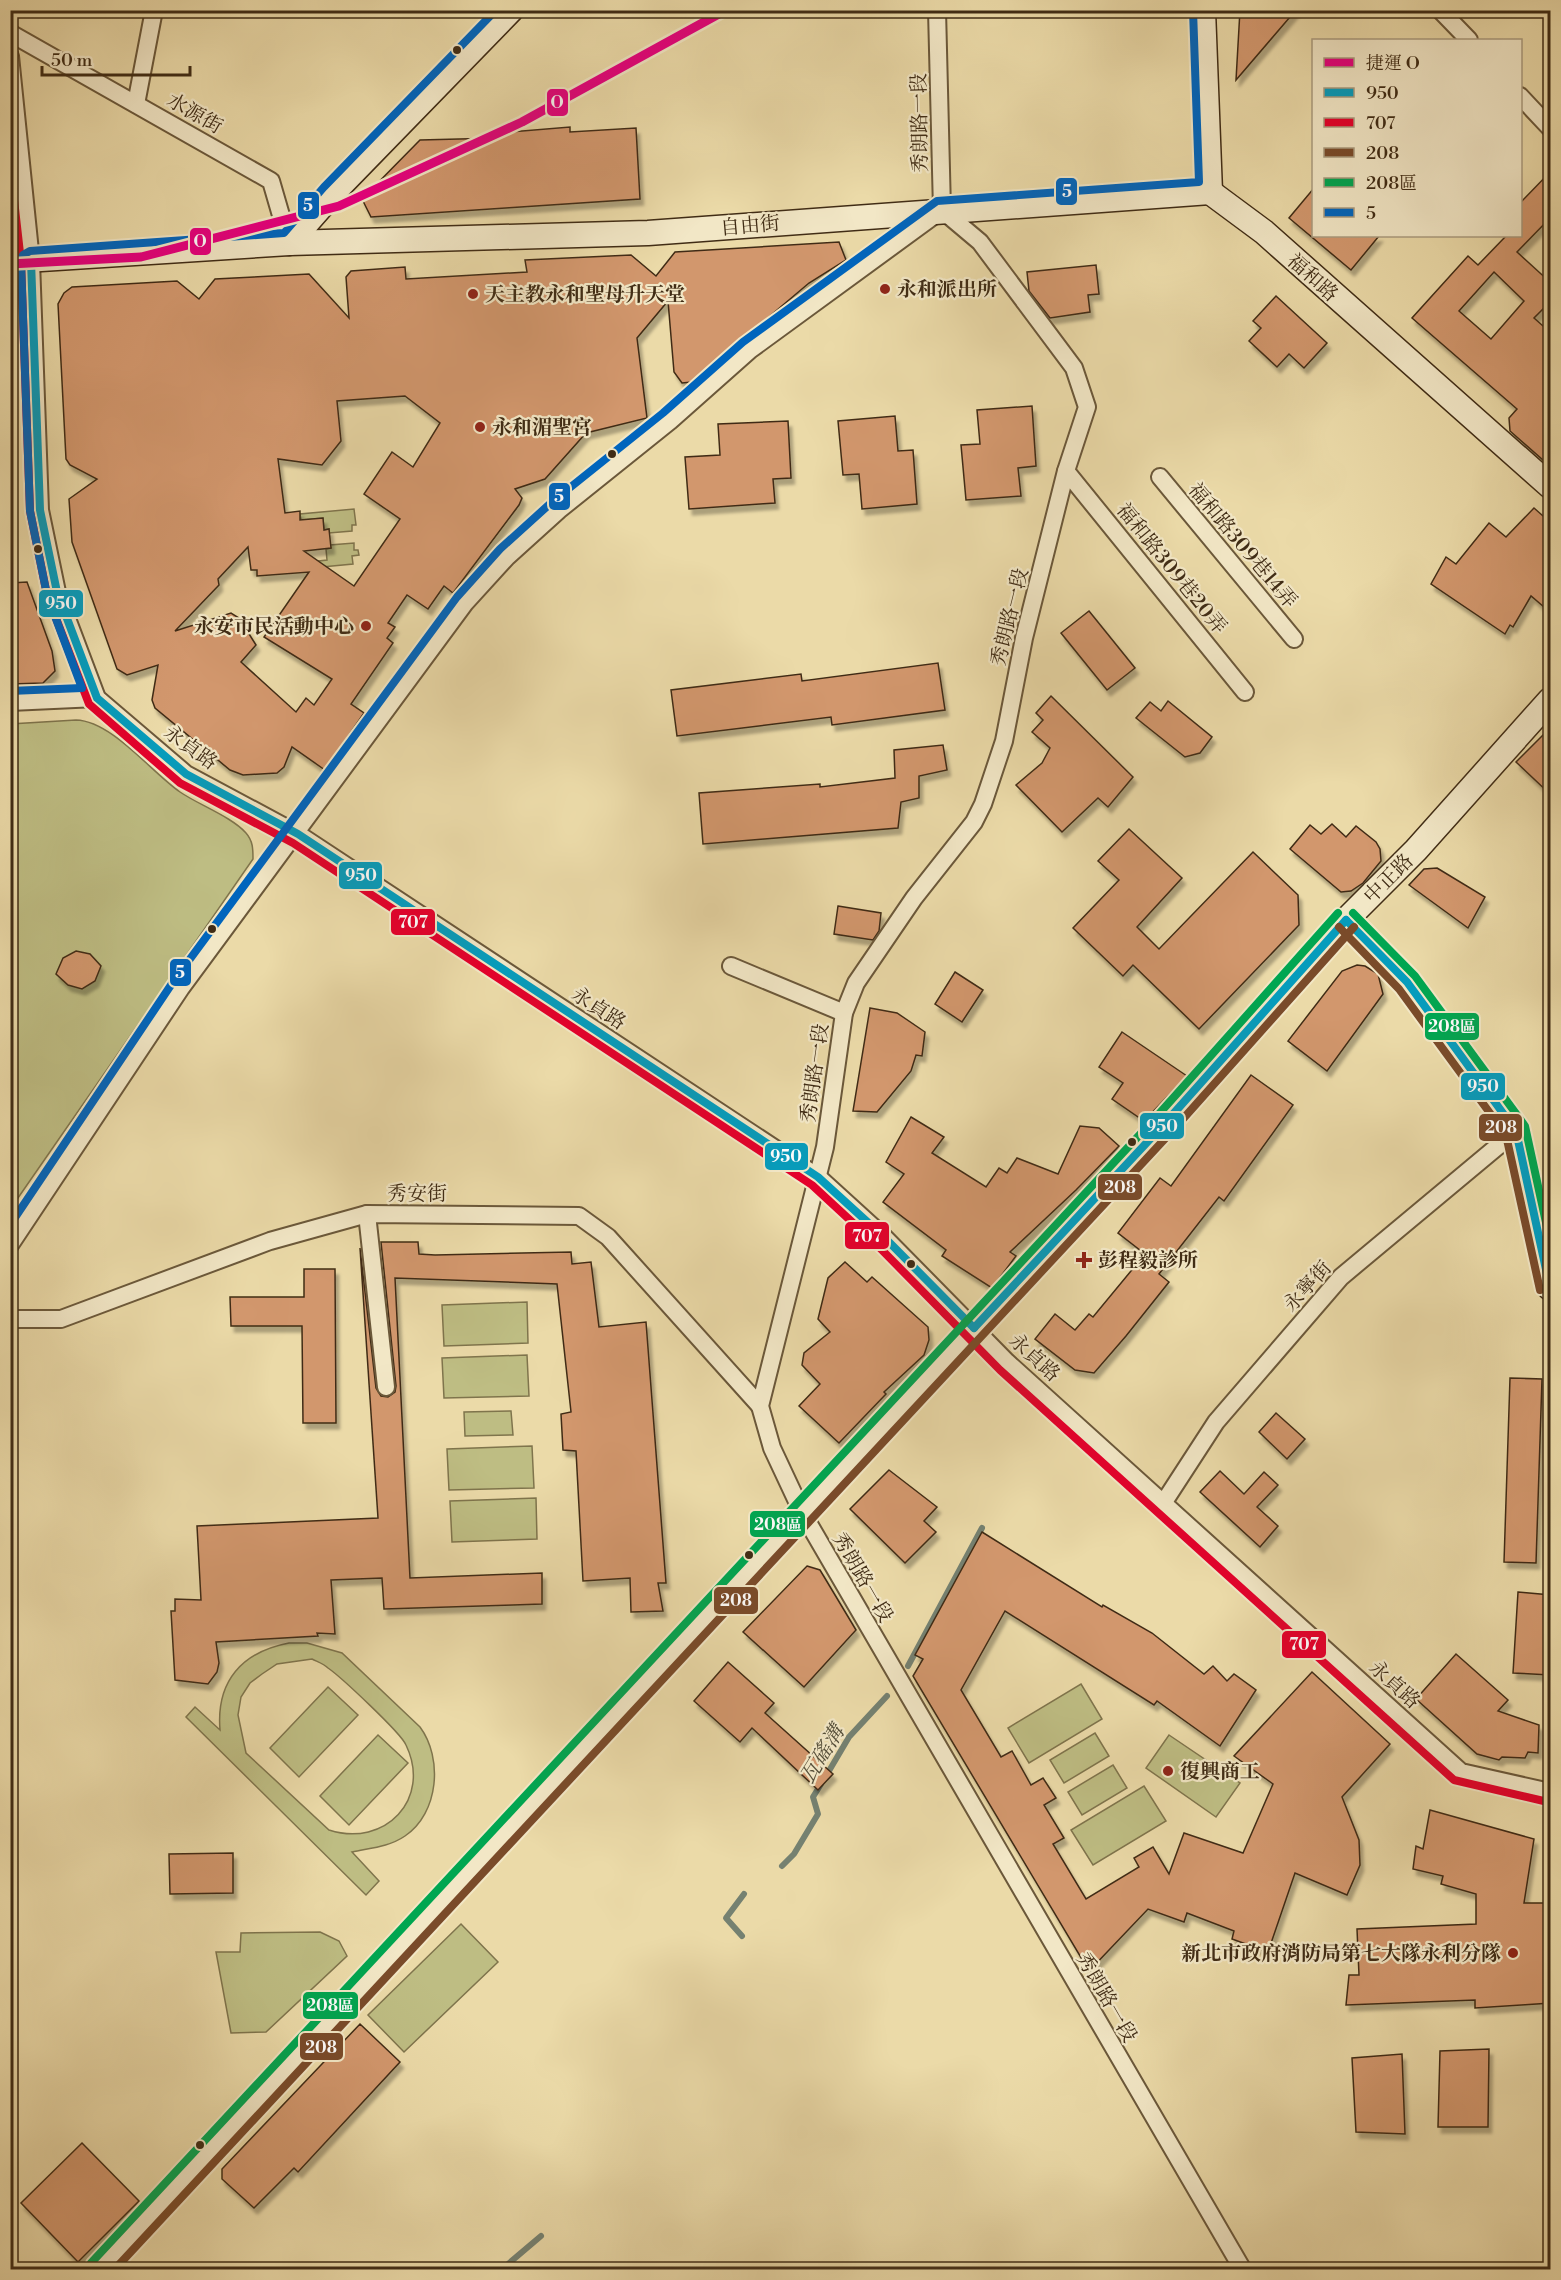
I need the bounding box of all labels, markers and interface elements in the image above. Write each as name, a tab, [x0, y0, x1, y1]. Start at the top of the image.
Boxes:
scale bar	[42, 39, 190, 77]
legend	[1312, 39, 1522, 237]
unlabelled marker	[451, 44, 463, 56]
text: 50 m	[51, 49, 93, 72]
text: 捷運 O	[1366, 52, 1420, 75]
street label: 秀朗路一段	[907, 73, 934, 173]
text: 950	[1366, 82, 1399, 105]
street label: 水源街	[162, 88, 226, 140]
line badge: O	[546, 88, 569, 117]
text: O	[550, 93, 564, 113]
text: 707	[1366, 112, 1395, 135]
text: 208	[1366, 142, 1399, 165]
text: 208區	[1366, 172, 1417, 195]
line badge: 5	[1055, 177, 1078, 206]
text: 5	[1062, 182, 1072, 202]
line badge: 5	[297, 191, 320, 220]
text: 5	[303, 196, 313, 216]
text: 5	[1366, 202, 1376, 225]
street label: 自由街	[719, 211, 781, 242]
line badge: O	[189, 227, 212, 256]
text: O	[193, 232, 207, 252]
street label: 福和路	[1281, 249, 1343, 307]
place label: 永和派出所	[897, 278, 997, 303]
marker: 永和派出所	[878, 282, 892, 296]
place label: 天主教永和聖母升天堂	[485, 283, 685, 308]
marker: 天主教永和聖母升天堂	[466, 287, 480, 301]
place label: 永和湄聖宮	[492, 416, 592, 441]
marker: 永和湄聖宮	[473, 420, 487, 434]
unlabelled marker	[606, 448, 618, 460]
street label: 福和路309巷14弄	[1182, 478, 1302, 614]
line badge: 5	[548, 482, 571, 511]
text: 5	[554, 487, 564, 507]
street label: 福和路309巷20弄	[1110, 498, 1231, 639]
unlabelled marker	[32, 543, 44, 555]
street label: 秀朗路一段	[986, 566, 1035, 669]
line badge: 950	[38, 589, 84, 618]
text: 950	[45, 594, 77, 614]
place label: 永安市民活動中心	[194, 615, 354, 640]
marker: 永安市民活動中心	[359, 619, 373, 633]
street label: 永貞路	[159, 720, 222, 776]
street label: 中正路	[1359, 849, 1419, 909]
line badge: 950	[338, 861, 383, 890]
text: 950	[345, 866, 377, 886]
line badge: 707	[390, 908, 436, 936]
text: 707	[398, 913, 428, 933]
unlabelled marker	[206, 923, 218, 935]
line badge: 5	[169, 958, 192, 987]
text: 5	[175, 963, 185, 983]
street label: 永貞路	[566, 982, 630, 1036]
line badge: 208區	[1424, 1012, 1480, 1041]
text: 208區	[1428, 1017, 1476, 1037]
street label: 秀朗路一段	[796, 1022, 835, 1124]
line badge: 950	[1460, 1072, 1506, 1101]
text: 950	[1467, 1077, 1499, 1097]
line badge: 950	[1139, 1112, 1185, 1140]
line badge: 208	[1478, 1113, 1523, 1142]
text: 950	[1146, 1117, 1178, 1137]
text: 208	[1485, 1118, 1517, 1138]
unlabelled marker	[1126, 1136, 1138, 1148]
line badge: 950	[764, 1142, 809, 1171]
text: 950	[770, 1147, 802, 1167]
line badge: 208	[1097, 1173, 1143, 1201]
text: 208	[1104, 1178, 1136, 1198]
street label: 秀安街	[387, 1182, 447, 1207]
line badge: 707	[844, 1221, 890, 1250]
text: 707	[852, 1227, 882, 1247]
place label: 彭程毅診所	[1098, 1249, 1198, 1274]
marker: 彭程毅診所	[1075, 1251, 1093, 1269]
street label: 永寧街	[1279, 1256, 1337, 1318]
unlabelled marker	[905, 1258, 917, 1270]
street label: 永貞路	[1003, 1329, 1065, 1387]
line badge: 208區	[749, 1510, 806, 1538]
text: 208區	[754, 1515, 802, 1535]
street label: 秀朗路一段	[826, 1528, 898, 1627]
unlabelled marker	[743, 1549, 755, 1561]
line badge: 208	[713, 1586, 759, 1615]
text: 208	[720, 1591, 752, 1611]
line badge: 707	[1281, 1630, 1327, 1659]
text: 707	[1289, 1635, 1319, 1655]
street label: 永貞路	[1363, 1656, 1425, 1714]
water label: 瓦磘溝	[795, 1718, 852, 1788]
place label: 復興商工	[1180, 1760, 1260, 1785]
marker: 復興商工	[1161, 1764, 1175, 1778]
place label: 新北市政府消防局第七大隊永利分隊	[1181, 1942, 1501, 1967]
marker: 新北市政府消防局第七大隊永利分隊	[1506, 1946, 1520, 1960]
street label: 秀朗路一段	[1070, 1948, 1142, 2047]
line badge: 208區	[302, 1991, 359, 2020]
text: 208區	[306, 1996, 354, 2016]
line badge: 208	[299, 2032, 344, 2061]
text: 208	[305, 2038, 337, 2058]
unlabelled marker	[194, 2139, 206, 2151]

